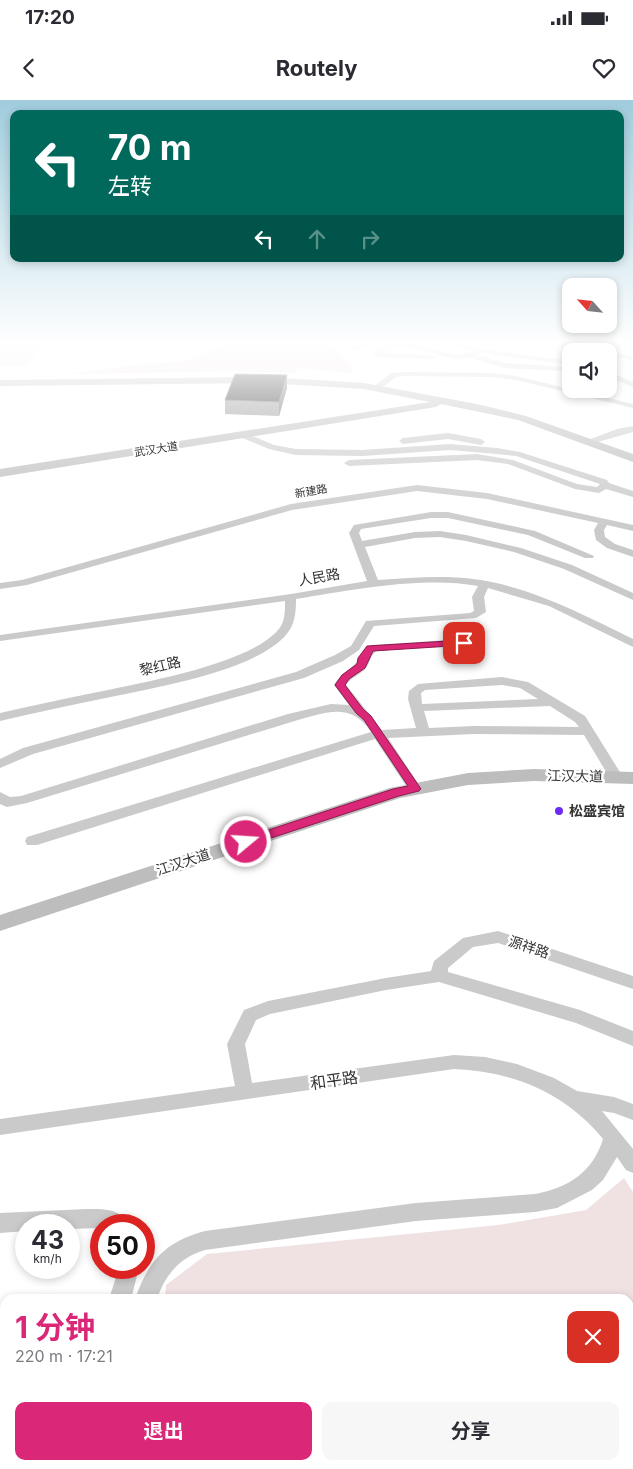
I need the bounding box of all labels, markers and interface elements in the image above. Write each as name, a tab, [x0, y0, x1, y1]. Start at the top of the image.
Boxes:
text: 17:20	[25, 6, 75, 29]
icon: back	[15, 54, 43, 82]
icon: heart	[590, 54, 618, 82]
text: Routely	[276, 55, 357, 81]
text: 70 m	[108, 126, 192, 168]
icon: left	[25, 130, 90, 195]
text: 左转	[108, 173, 152, 199]
icon: left	[250, 225, 278, 253]
icon: ahead	[303, 225, 331, 253]
icon: right	[356, 225, 384, 253]
north arrow	[562, 278, 618, 332]
map controls	[562, 278, 617, 398]
button: sound	[562, 343, 617, 398]
street label: 武汉大道	[133, 439, 179, 459]
street label: 新建路	[294, 481, 328, 501]
street label: 人民路	[297, 564, 341, 589]
pin	[443, 622, 485, 664]
icon: arrive	[450, 629, 478, 657]
street label: 黎红路	[138, 653, 182, 679]
street label: 江汉大道	[547, 767, 603, 784]
place label: 松盛宾馆	[569, 802, 625, 819]
marker: 松盛宾馆	[553, 805, 565, 817]
position arrow	[219, 815, 271, 867]
street label: 江汉大道	[154, 845, 212, 878]
street label: 源祥路	[507, 932, 552, 961]
street label: 和平路	[309, 1067, 359, 1093]
speed limit sign: 50	[90, 1214, 155, 1279]
text: 43	[31, 1225, 64, 1255]
text: km/h	[33, 1251, 62, 1266]
text: 1 分钟	[15, 1309, 95, 1345]
button: close	[567, 1311, 619, 1363]
text: 220 m · 17:21	[15, 1346, 113, 1366]
button: 退出	[15, 1402, 312, 1460]
button: 分享	[322, 1402, 619, 1460]

